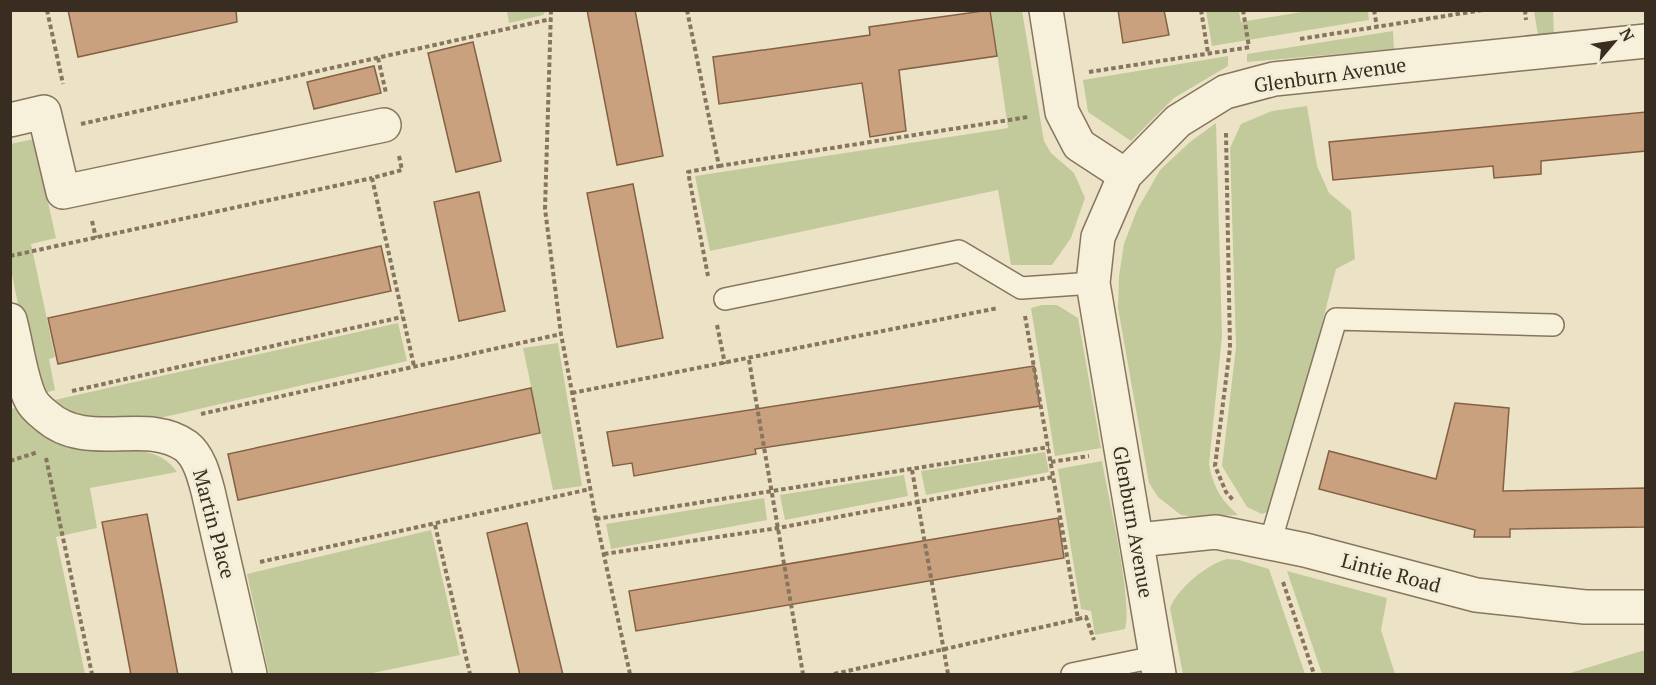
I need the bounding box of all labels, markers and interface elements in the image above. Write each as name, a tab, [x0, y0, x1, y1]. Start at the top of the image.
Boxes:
north arrow	[1584, 12, 1644, 72]
text: N	[1615, 24, 1640, 45]
street label: Glenburn Avenue	[1252, 50, 1408, 99]
street label: Glenburn Avenue	[1107, 444, 1160, 600]
street label: Martin Place	[187, 466, 242, 582]
street label: Lintie Road	[1338, 546, 1444, 599]

